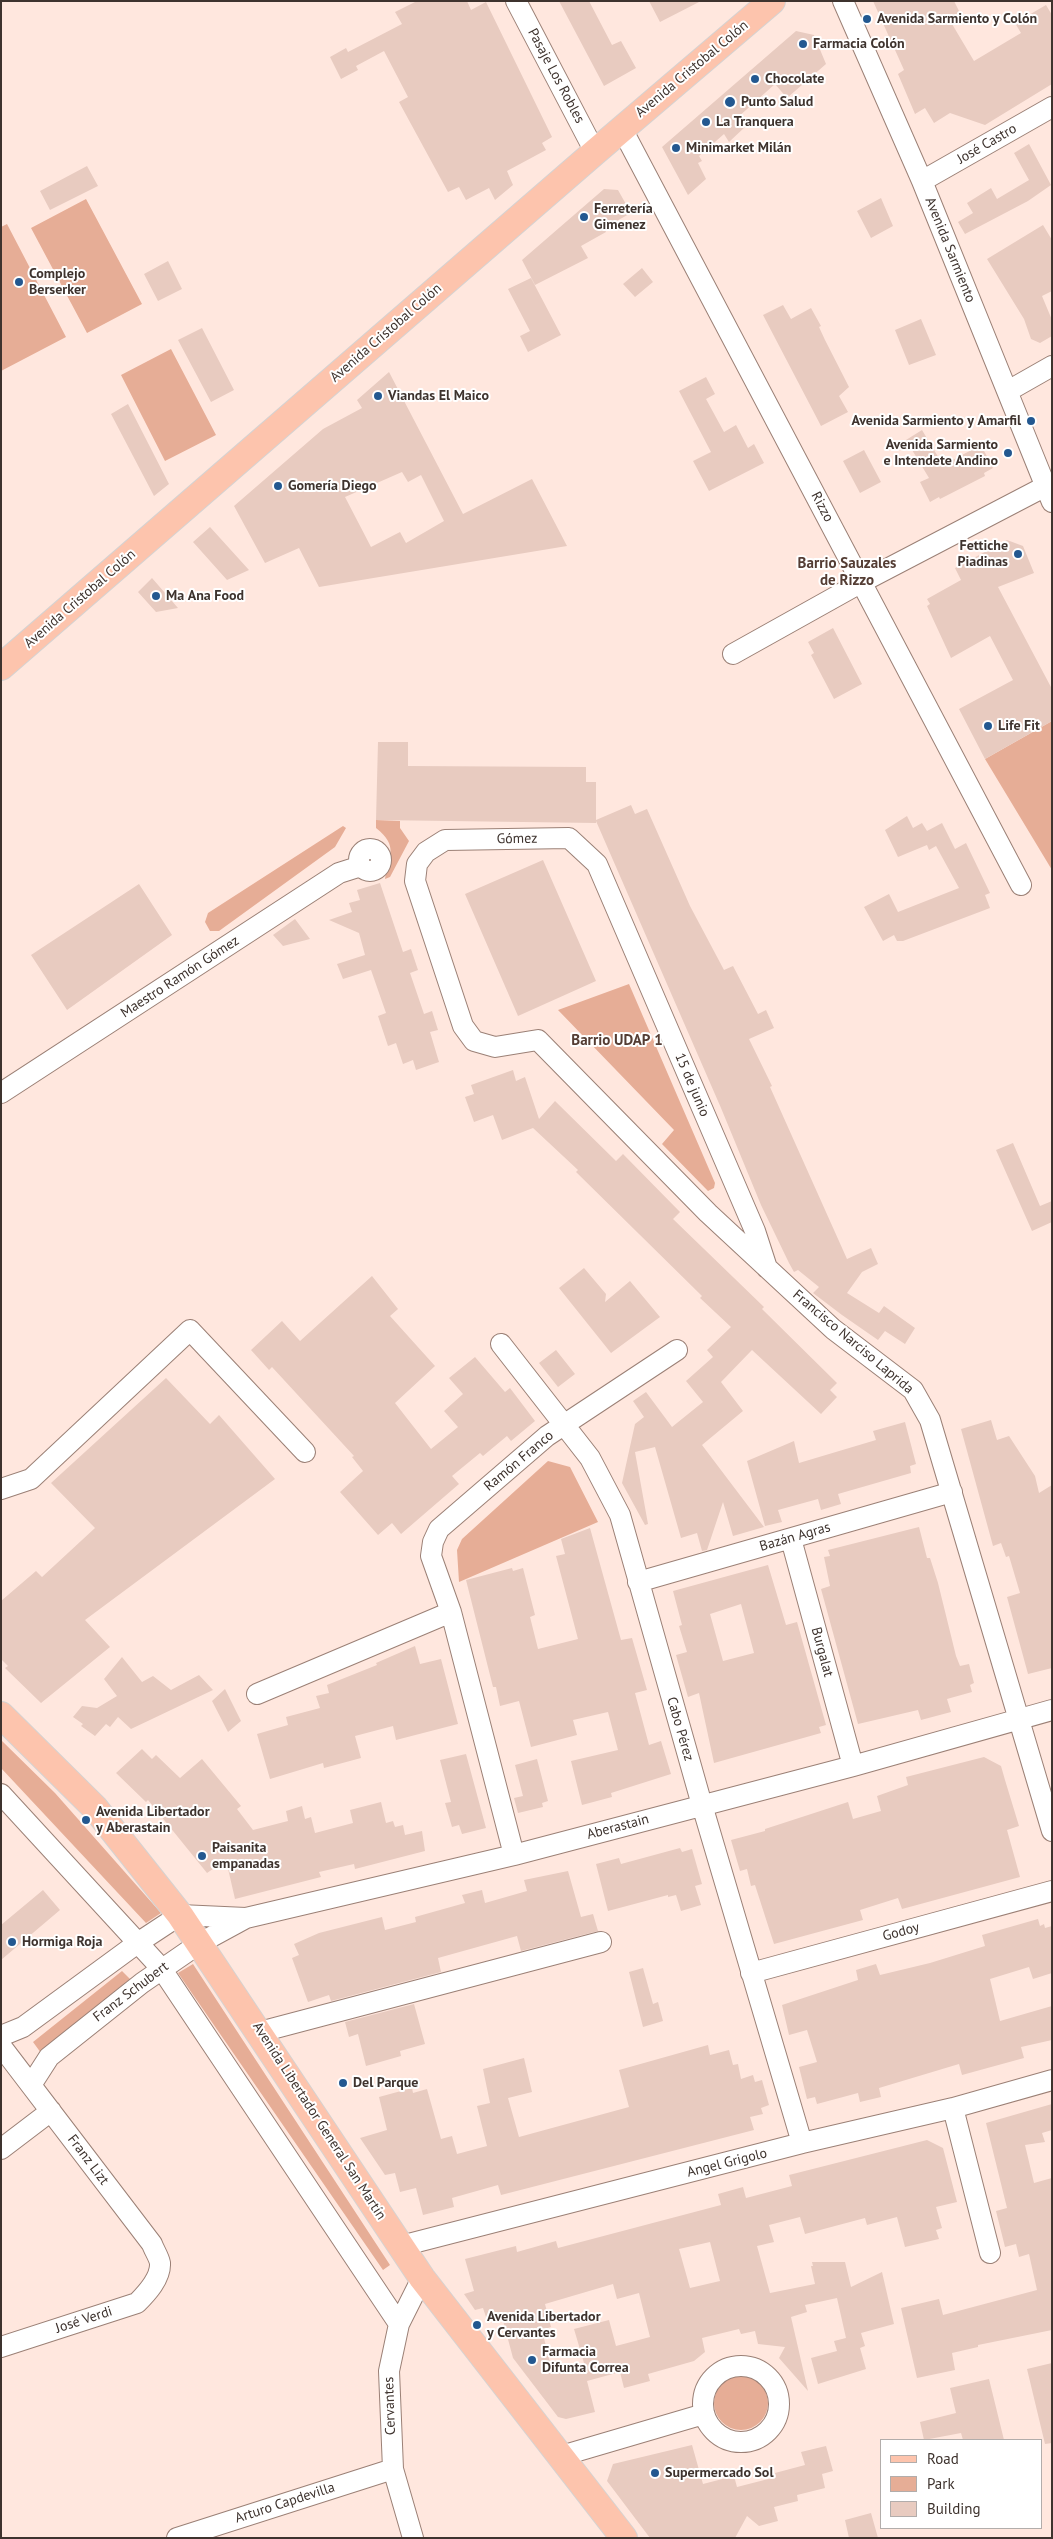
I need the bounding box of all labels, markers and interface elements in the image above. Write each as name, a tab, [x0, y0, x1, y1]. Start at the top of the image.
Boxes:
place label: Avenida Sarmiento y Colón	[877, 11, 1037, 27]
marker: Avenida Sarmiento y Colón	[861, 13, 873, 25]
street label: Avenida Cristobal Colón	[632, 17, 752, 121]
street label: Pasaje Los Robles	[524, 26, 588, 126]
place label: Farmacia Colón	[813, 36, 905, 52]
marker: Farmacia Colón	[797, 38, 809, 50]
place label: Chocolate	[765, 71, 824, 87]
marker: Chocolate	[749, 73, 761, 85]
place label: Punto Salud	[741, 94, 813, 110]
marker: Punto Salud	[723, 95, 737, 109]
place label: La Tranquera	[716, 114, 794, 130]
marker: La Tranquera	[700, 116, 712, 128]
street label: José Castro	[954, 120, 1020, 168]
place label: Minimarket Milán	[686, 140, 791, 156]
marker: Minimarket Milán	[670, 142, 682, 154]
street label: Avenida Sarmiento	[921, 195, 979, 305]
place label: Ferretería Gimenez	[594, 201, 653, 233]
marker: Ferretería Gimenez	[578, 211, 590, 223]
place label: Complejo Berserker	[29, 266, 86, 298]
marker: Complejo Berserker	[13, 276, 25, 288]
street label: Avenida Cristobal Colón	[327, 280, 445, 386]
place label: Viandas El Maico	[388, 388, 489, 404]
marker: Viandas El Maico	[372, 390, 384, 402]
place label: Avenida Sarmiento y Amarfil	[852, 413, 1021, 429]
marker: Avenida Sarmiento y Amarfil	[1025, 415, 1037, 427]
place label: Avenida Sarmiento e Intendete Andino	[883, 437, 998, 470]
marker: Avenida Sarmiento e Intendete Andino	[1002, 447, 1014, 459]
place label: Gomería Diego	[288, 478, 376, 494]
marker: Gomería Diego	[272, 480, 284, 492]
street label: Rizzo	[807, 489, 837, 525]
place label: Fettiche Piadinas	[957, 538, 1008, 570]
street label: Avenida Cristobal Colón	[21, 546, 139, 652]
marker: Fettiche Piadinas	[1012, 548, 1024, 560]
district label: Barrio Sauzales de Rizzo	[798, 555, 896, 590]
place label: Ma Ana Food	[166, 588, 244, 604]
marker: Ma Ana Food	[150, 590, 162, 602]
place label: Life Fit	[998, 718, 1040, 734]
marker: Life Fit	[982, 720, 994, 732]
street label: Gómez	[497, 830, 537, 848]
street label: Maestro Ramón Gómez	[118, 932, 242, 1022]
district label: Barrio UDAP 1	[571, 1032, 663, 1050]
street label: 15 de junio	[671, 1051, 713, 1119]
street label: Francisco Narciso Laprida	[789, 1287, 917, 1397]
street label: Ramón Franco	[481, 1427, 557, 1495]
street label: Bazán Agras	[758, 1519, 832, 1555]
street label: Burgalat	[807, 1625, 837, 1679]
street label: Cabo Pérez	[663, 1695, 697, 1763]
place label: Avenida Libertador y Aberastain	[96, 1804, 210, 1836]
street label: Aberastain	[585, 1811, 651, 1843]
marker: Avenida Libertador y Aberastain	[80, 1814, 92, 1826]
place label: Paisanita empanadas	[212, 1840, 280, 1872]
marker: Paisanita empanadas	[196, 1850, 208, 1862]
street label: Godoy	[881, 1919, 921, 1945]
place label: Hormiga Roja	[22, 1934, 103, 1950]
marker: Hormiga Roja	[6, 1936, 18, 1948]
street label: Franz Schubert	[90, 1958, 172, 2026]
street label: Avenida Libertador General San Martín	[249, 2019, 389, 2223]
place label: Del Parque	[353, 2075, 418, 2091]
marker: Del Parque	[337, 2077, 349, 2089]
street label: Franz Lizt	[64, 2132, 112, 2188]
street label: Angel Grigolo	[685, 2145, 769, 2181]
street label: José Verdi	[54, 2303, 114, 2337]
place label: Avenida Libertador y Cervantes	[487, 2309, 601, 2342]
marker: Avenida Libertador y Cervantes	[471, 2319, 483, 2331]
place label: Farmacia Difunta Correa	[542, 2344, 629, 2376]
marker: Farmacia Difunta Correa	[526, 2354, 538, 2366]
street label: Cervantes	[381, 2377, 399, 2435]
legend	[880, 2439, 1043, 2529]
text: Road	[927, 2449, 959, 2468]
place label: Supermercado Sol	[665, 2465, 773, 2481]
marker: Supermercado Sol	[649, 2467, 661, 2479]
text: Park	[927, 2474, 955, 2493]
street label: Arturo Capdevilla	[233, 2479, 337, 2527]
text: Building	[927, 2499, 981, 2518]

